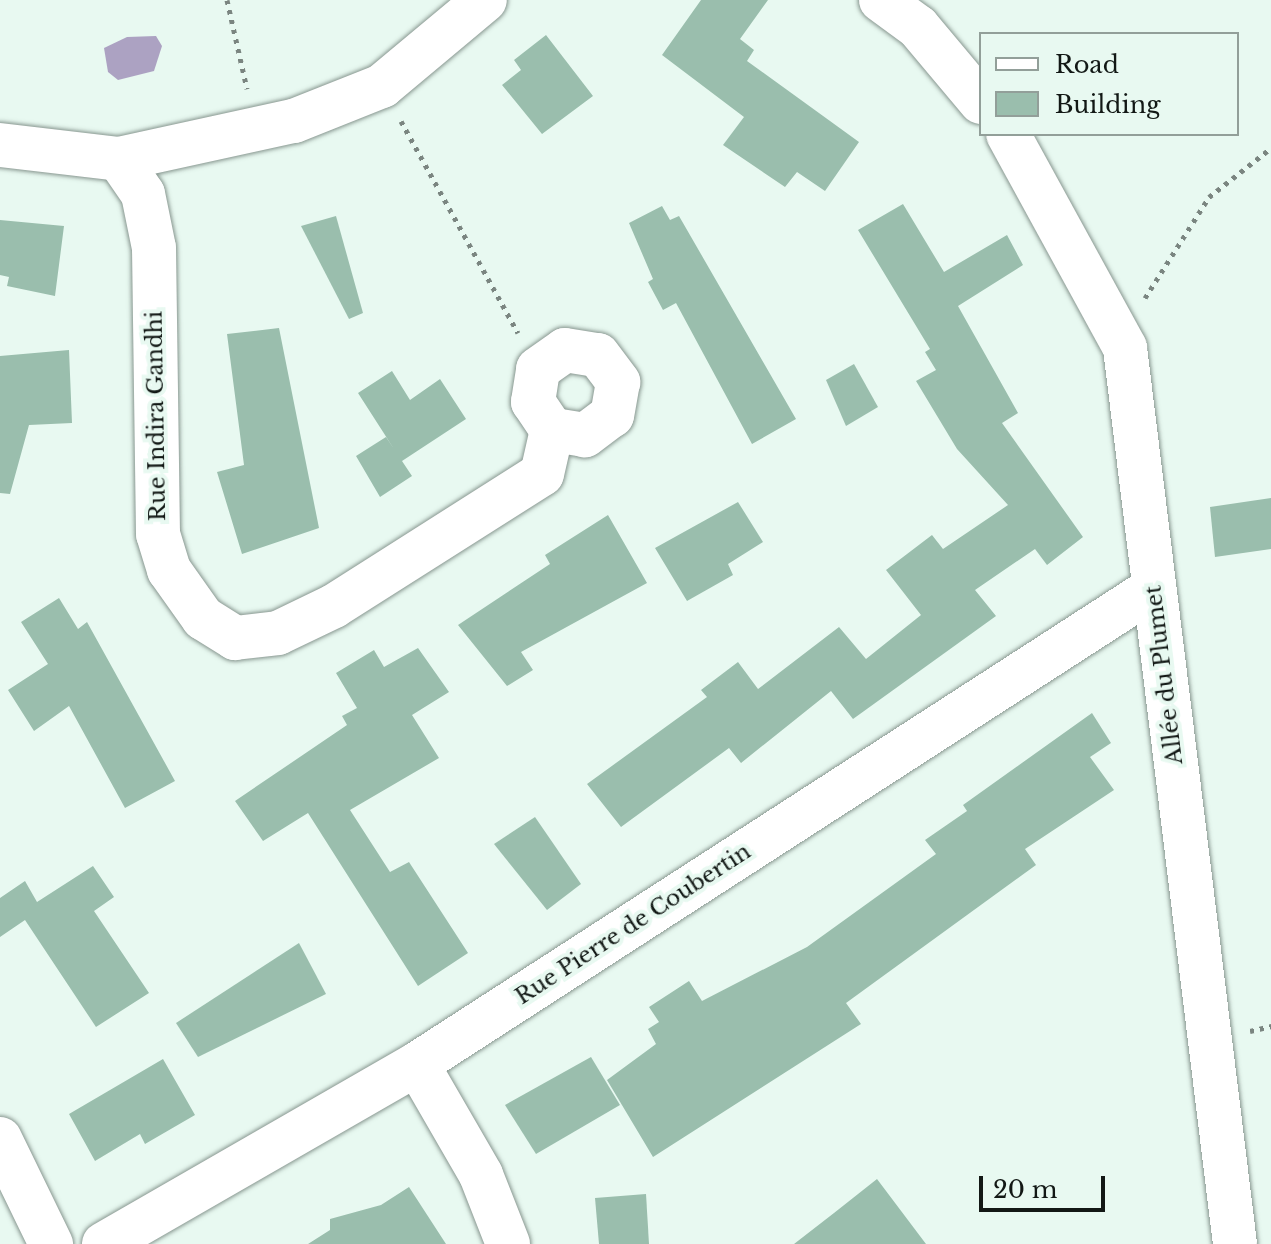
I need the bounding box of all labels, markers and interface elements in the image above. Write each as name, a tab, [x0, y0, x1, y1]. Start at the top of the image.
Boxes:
legend	[979, 32, 1239, 136]
text: Road	[1055, 50, 1119, 79]
text: Building	[1055, 90, 1161, 119]
street label: Rue Indira Gandhi	[141, 310, 171, 522]
street label: Allée du Plumet	[1140, 584, 1188, 766]
street label: Rue Pierre de Coubertin	[511, 838, 755, 1010]
scale bar	[983, 1160, 1109, 1210]
text: 20 m	[993, 1175, 1058, 1204]

